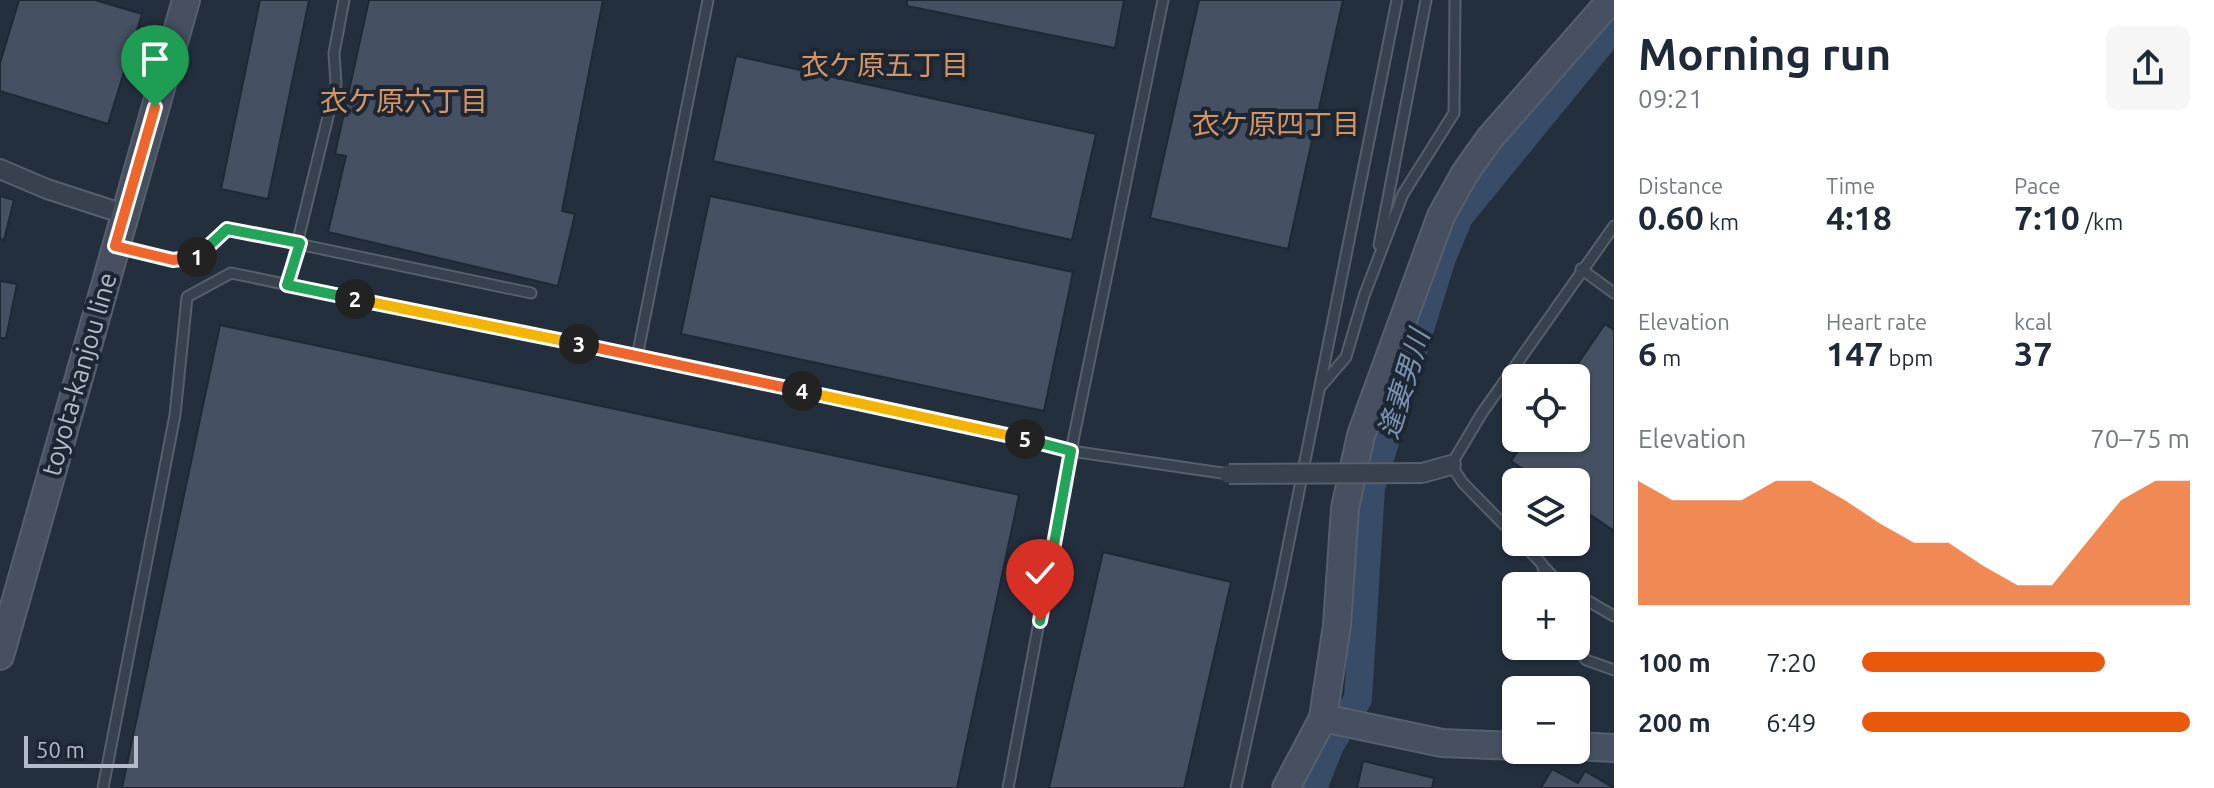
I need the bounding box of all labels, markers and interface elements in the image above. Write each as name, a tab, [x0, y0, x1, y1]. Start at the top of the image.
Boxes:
pin	[121, 25, 189, 107]
button: share	[2106, 26, 2190, 110]
text: Morning run	[1638, 29, 1891, 78]
icon: arrive	[133, 37, 177, 81]
district label: 衣ケ原五丁目	[801, 49, 969, 80]
text: 09:21	[1638, 84, 1703, 113]
district label: 衣ケ原六丁目	[320, 85, 488, 116]
district label: 衣ケ原四丁目	[1192, 108, 1360, 139]
text: Distance	[1638, 173, 1723, 198]
text: Time	[1826, 173, 1875, 198]
text: Pace	[2014, 173, 2061, 198]
text: 0.60	[1638, 198, 1704, 236]
text: 4:18	[1826, 198, 1892, 236]
text: 7:10	[2014, 198, 2080, 236]
text: km	[1704, 209, 1739, 234]
text: /km	[2080, 209, 2123, 234]
pin: 1	[177, 237, 217, 277]
text: 1	[191, 244, 203, 269]
street label: toyota-kanjou line	[36, 269, 122, 479]
pin: 2	[335, 279, 375, 319]
text: 2	[349, 286, 361, 311]
text: Elevation	[1638, 309, 1730, 334]
text: Heart rate	[1826, 309, 1927, 334]
text: kcal	[2014, 309, 2052, 334]
water label: 逢妻男川	[1372, 323, 1435, 442]
pin: 3	[559, 324, 599, 364]
text: 3	[573, 331, 585, 356]
text: 6	[1638, 334, 1657, 372]
text: 147	[1826, 334, 1884, 372]
text: 37	[2014, 334, 2052, 372]
text: m	[1657, 345, 1681, 370]
text: bpm	[1884, 345, 1933, 370]
map controls	[1502, 364, 1590, 764]
button: locate	[1502, 364, 1590, 452]
pin: 4	[782, 371, 822, 411]
text: 4	[796, 378, 808, 403]
pin: 5	[1005, 419, 1045, 459]
text: Elevation	[1638, 424, 1746, 453]
text: 70–75 m	[2090, 424, 2190, 453]
text: 5	[1019, 426, 1031, 451]
button: layers	[1502, 468, 1590, 556]
pin	[1006, 539, 1074, 621]
icon: check	[1018, 551, 1062, 595]
button: +	[1502, 572, 1590, 660]
text: 100 m	[1638, 648, 1711, 677]
text: 7:20	[1766, 648, 1816, 677]
button: −	[1502, 676, 1590, 764]
text: 200 m	[1638, 708, 1711, 737]
text: 6:49	[1766, 708, 1816, 737]
scale bar	[24, 732, 138, 768]
text: 50 m	[36, 737, 85, 762]

